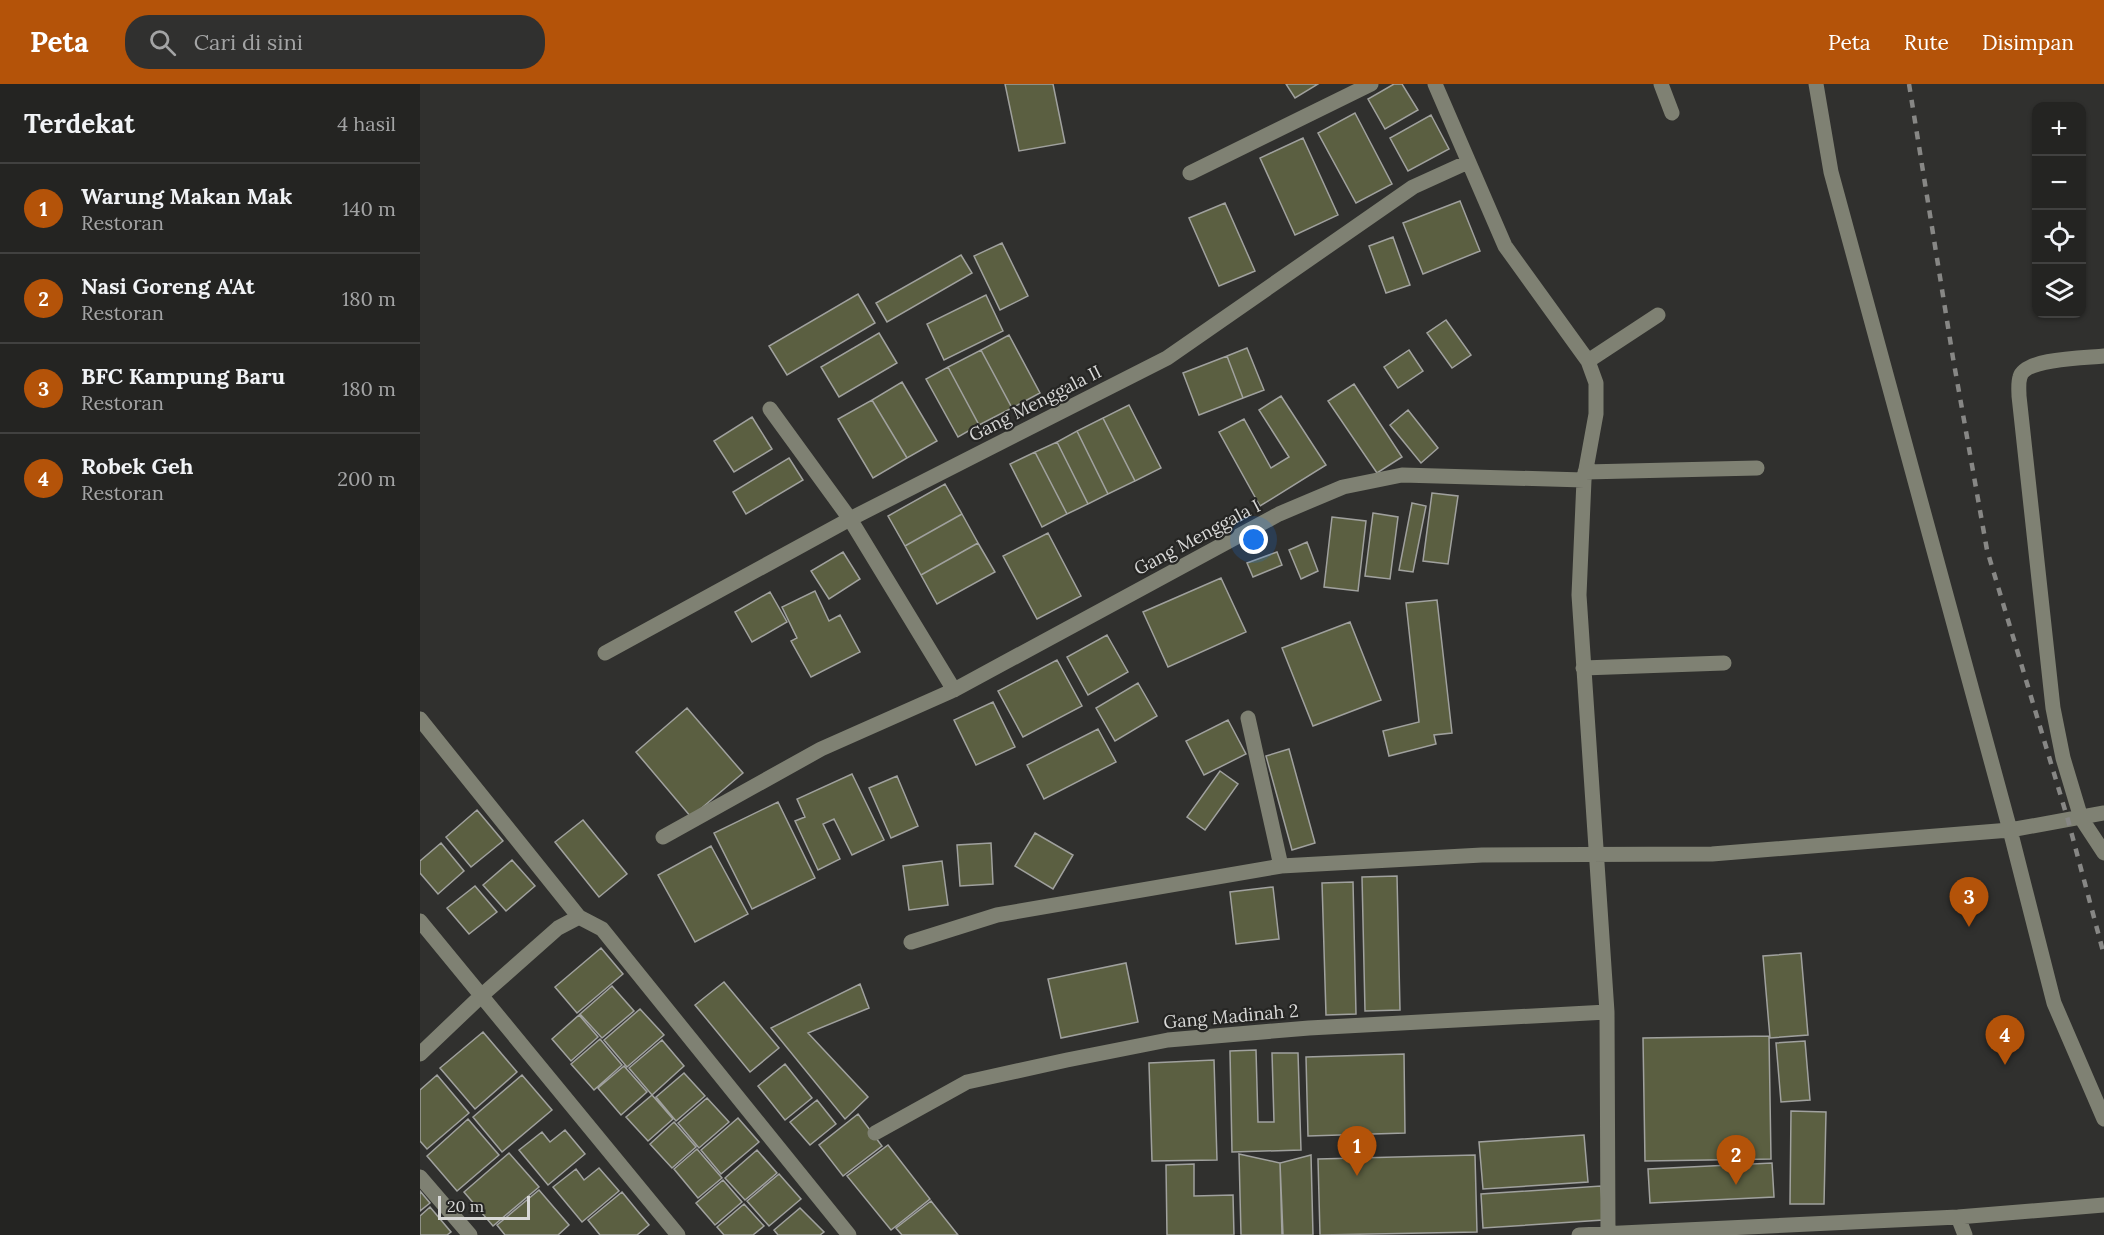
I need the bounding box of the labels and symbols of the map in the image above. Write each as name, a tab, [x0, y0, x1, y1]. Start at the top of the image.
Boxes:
street label: Gang Menggala II	[965, 360, 1105, 446]
street label: Gang Menggala I	[1130, 494, 1264, 580]
your location	[1239, 525, 1268, 554]
pin: 3	[1950, 878, 1988, 927]
street label: Gang Madinah 2	[1162, 999, 1300, 1033]
pin: 4	[1986, 1016, 2024, 1065]
pin: 1	[1338, 1126, 1376, 1176]
pin: 2	[1716, 1136, 1756, 1185]
scale bar	[438, 1193, 530, 1220]

